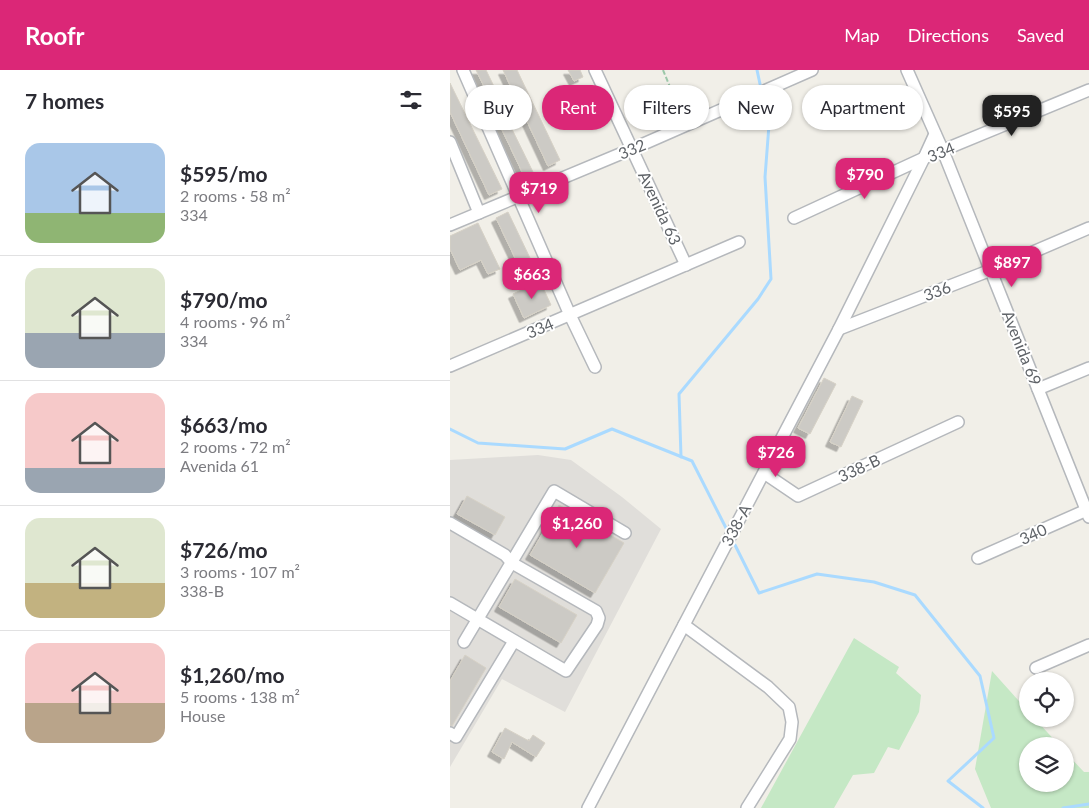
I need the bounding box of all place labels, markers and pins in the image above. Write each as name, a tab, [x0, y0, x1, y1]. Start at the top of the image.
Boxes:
pin: $595	[982, 94, 1042, 137]
pin: $790	[835, 158, 895, 200]
pin: $719	[509, 172, 569, 214]
pin: $897	[982, 246, 1042, 288]
pin: $663	[502, 258, 562, 300]
pin: $726	[746, 436, 806, 478]
pin: $1,260	[536, 506, 618, 549]

